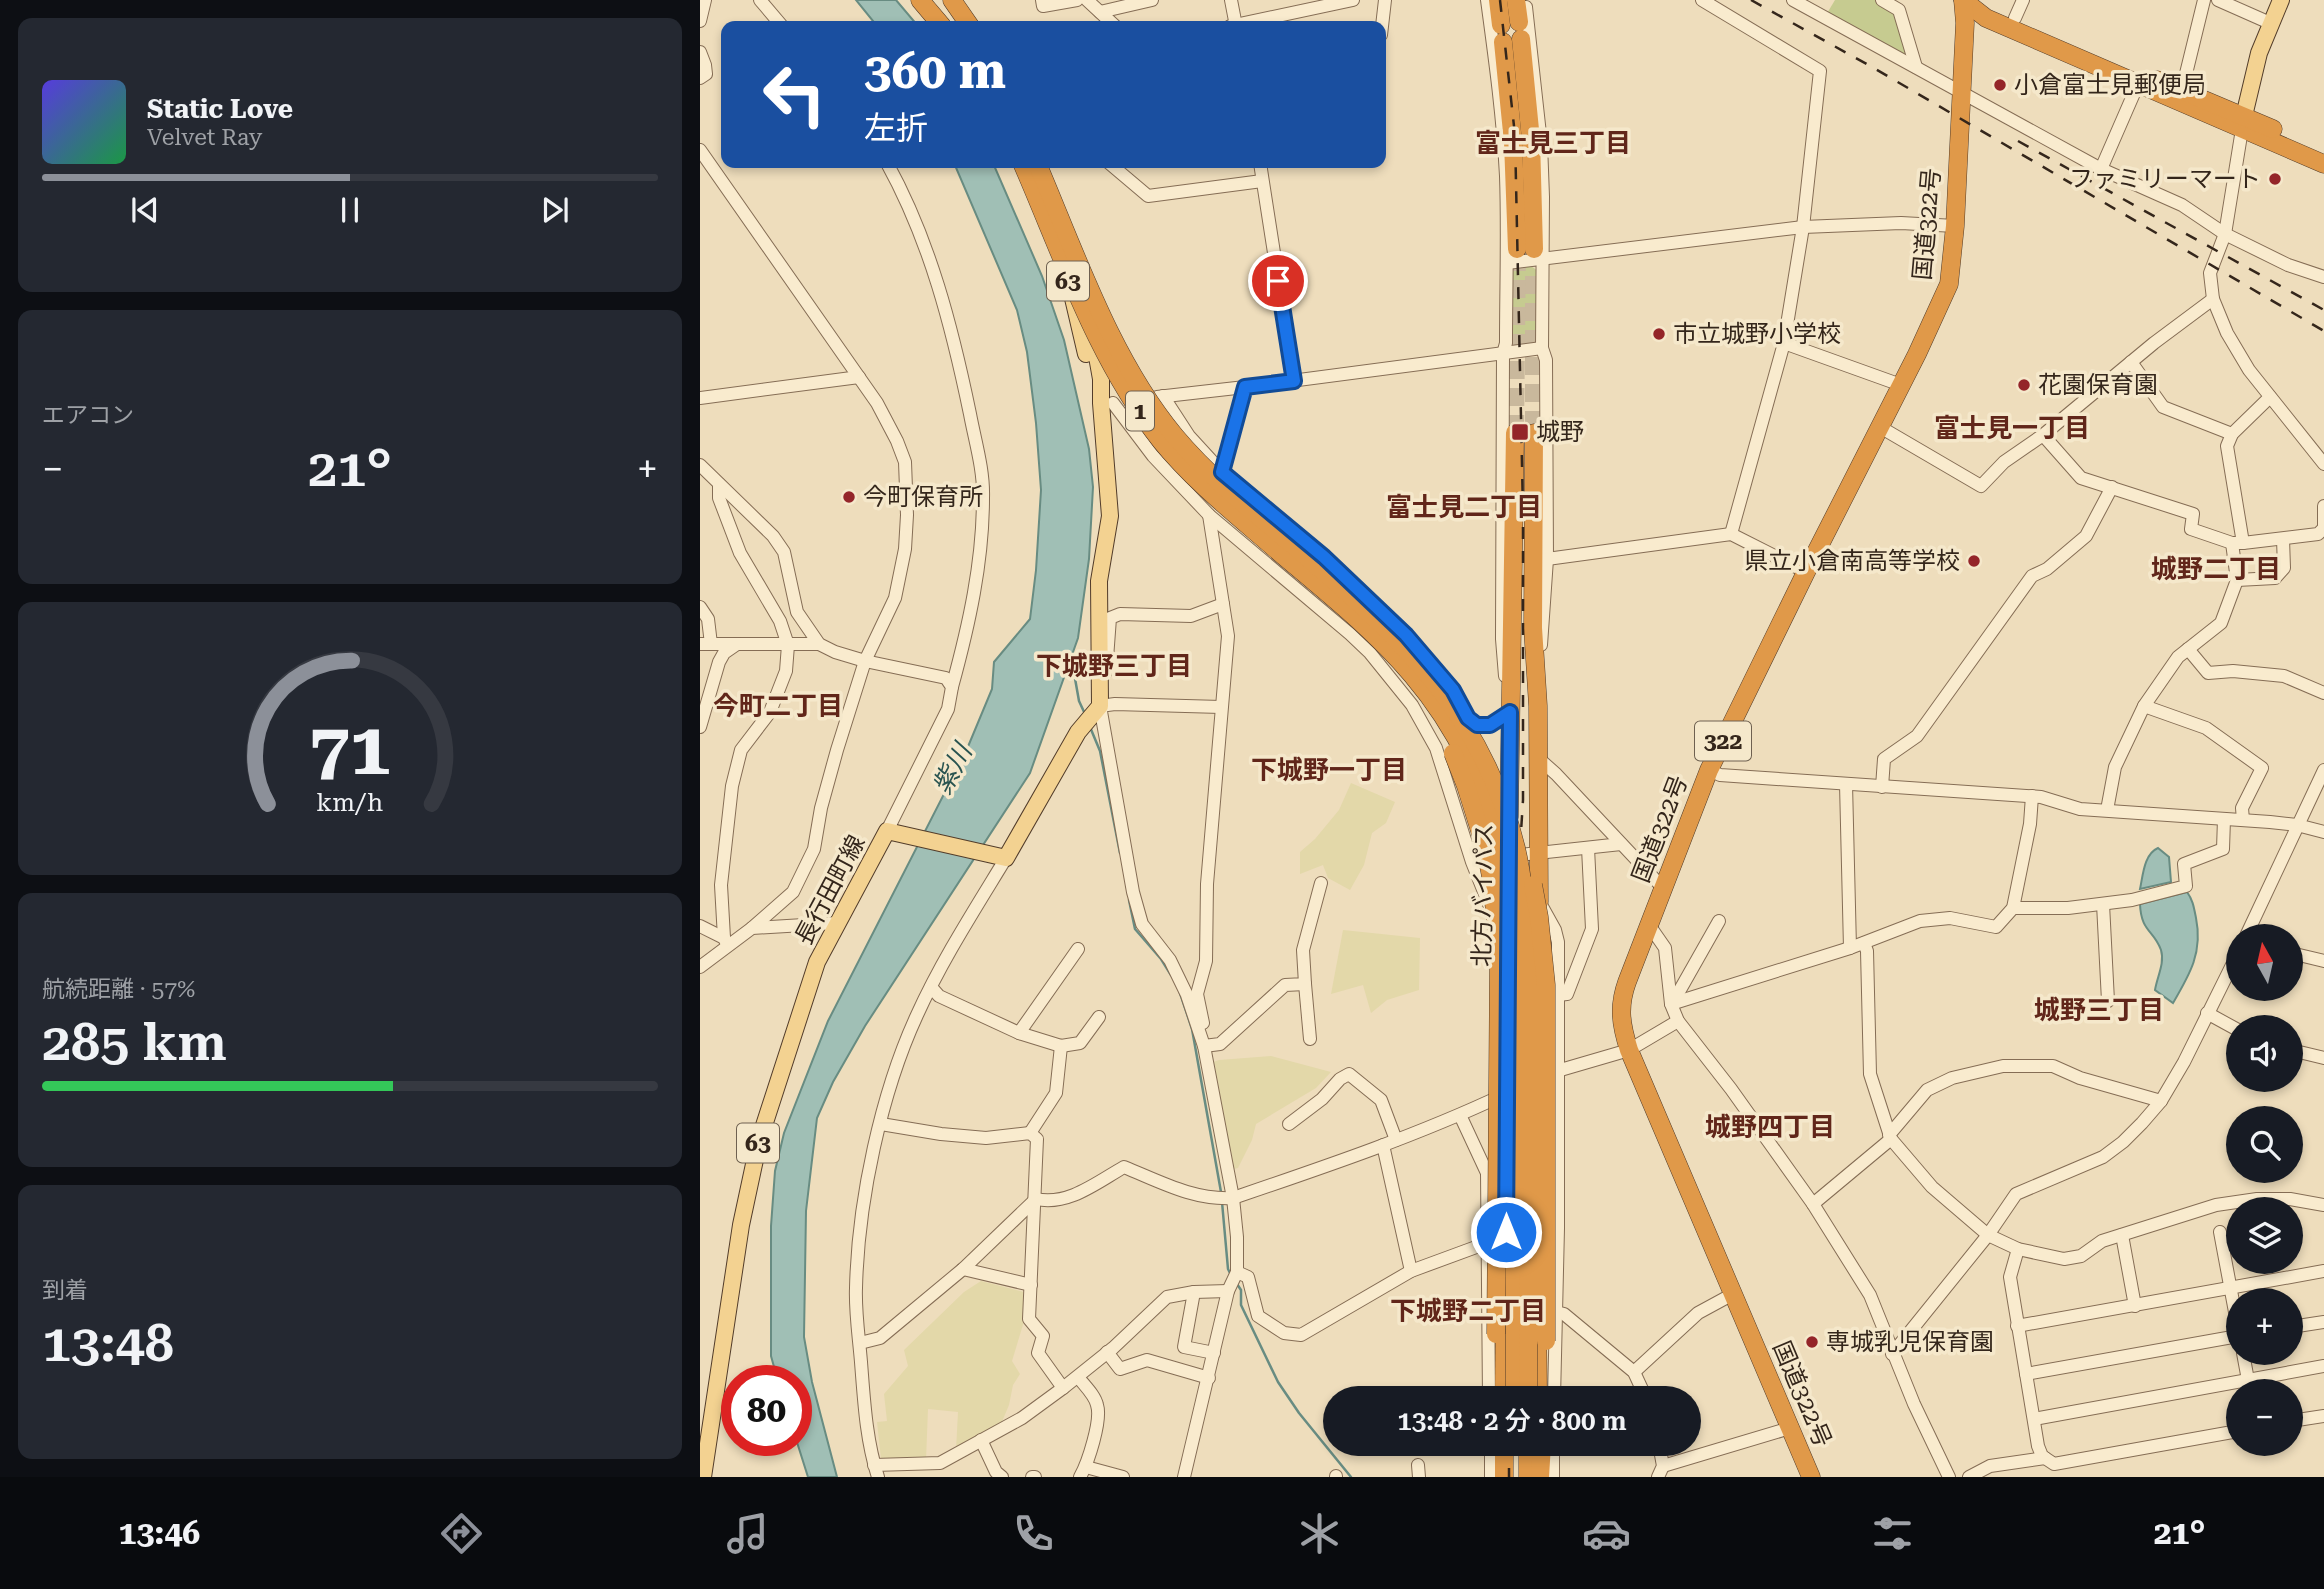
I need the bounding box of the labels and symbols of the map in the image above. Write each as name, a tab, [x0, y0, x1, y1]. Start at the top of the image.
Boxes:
place label: 小倉富士見郵便局	[2014, 71, 2206, 99]
marker: 小倉富士見郵便局	[1992, 77, 2008, 93]
district label: 富士見三丁目	[1475, 128, 1631, 158]
place label: ファミリーマート	[2069, 165, 2261, 193]
street label: 国道322号	[1908, 167, 1946, 281]
marker: ファミリーマート	[2267, 171, 2283, 187]
pin	[1248, 251, 1308, 311]
road number: 63	[1047, 262, 1089, 300]
place label: 市立城野小学校	[1673, 320, 1841, 348]
marker: 市立城野小学校	[1651, 326, 1667, 342]
place label: 花園保育園	[2038, 371, 2158, 399]
marker: 花園保育園	[2016, 377, 2032, 393]
road number: 1	[1126, 392, 1154, 430]
district label: 富士見一丁目	[1934, 413, 2090, 443]
place label: 城野	[1536, 418, 1584, 446]
marker: 城野	[1510, 422, 1530, 442]
place label: 今町保育所	[863, 483, 983, 511]
marker: 今町保育所	[841, 489, 857, 505]
district label: 富士見二丁目	[1386, 492, 1542, 522]
place label: 県立小倉南高等学校	[1744, 547, 1960, 575]
marker: 県立小倉南高等学校	[1966, 553, 1982, 569]
district label: 城野二丁目	[2151, 554, 2281, 584]
district label: 下城野三丁目	[1036, 651, 1192, 681]
district label: 今町二丁目	[713, 691, 843, 721]
road number: 322	[1695, 722, 1751, 761]
water label: 紫川	[927, 736, 979, 799]
district label: 下城野一丁目	[1251, 755, 1407, 785]
street label: 国道322号	[1627, 772, 1693, 886]
street label: 北方バイパス	[1468, 823, 1498, 967]
street label: 長行田町線	[789, 830, 871, 950]
north arrow	[2226, 924, 2303, 1001]
district label: 城野三丁目	[2034, 995, 2164, 1025]
district label: 城野四丁目	[1705, 1112, 1835, 1142]
road number: 63	[737, 1124, 779, 1162]
position arrow	[1469, 1195, 1543, 1269]
district label: 下城野二丁目	[1390, 1296, 1546, 1326]
place label: 専城乳児保育園	[1826, 1328, 1994, 1356]
marker: 専城乳児保育園	[1804, 1334, 1820, 1350]
street label: 国道322号	[1767, 1337, 1837, 1451]
speed limit sign: 80	[721, 1365, 812, 1456]

